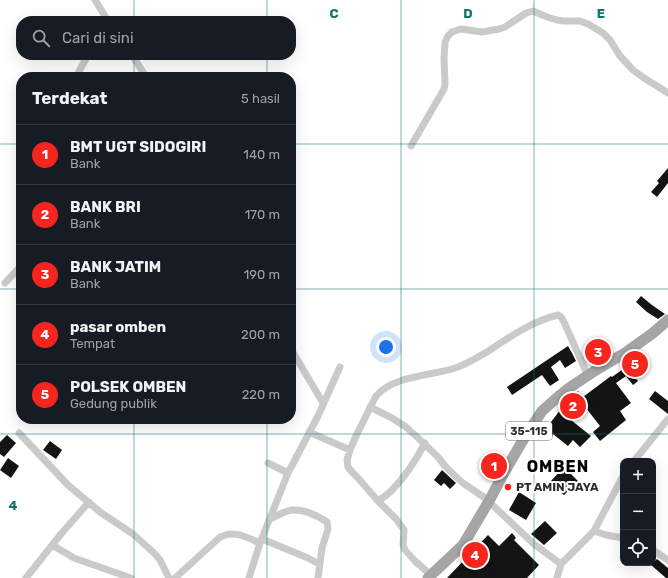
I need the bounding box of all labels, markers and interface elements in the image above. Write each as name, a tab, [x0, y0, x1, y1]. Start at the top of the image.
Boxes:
text: C	[329, 6, 339, 21]
text: D	[463, 6, 473, 21]
text: E	[597, 6, 605, 21]
search box	[16, 16, 296, 60]
icon: search	[30, 27, 52, 49]
text: Cari di sini	[62, 29, 134, 47]
text: Terdekat	[32, 88, 107, 108]
text: 5 hasil	[241, 91, 280, 106]
text: BMT UGT SIDOGIRI	[70, 138, 206, 156]
text: 1	[42, 147, 48, 162]
text: 140 m	[243, 147, 280, 162]
text: Bank	[70, 156, 100, 171]
text: BANK BRI	[70, 198, 141, 216]
text: 2	[41, 207, 49, 222]
text: 170 m	[245, 207, 280, 222]
text: Bank	[70, 216, 100, 231]
text: BANK JATIM	[70, 258, 161, 276]
text: 3	[41, 267, 49, 282]
text: 190 m	[244, 267, 280, 282]
text: Bank	[70, 276, 100, 291]
text: pasar omben	[70, 318, 166, 336]
text: 4	[41, 327, 49, 342]
text: 200 m	[241, 327, 280, 342]
text: Tempat	[70, 336, 115, 351]
your location	[376, 337, 396, 357]
pin: 3	[585, 337, 611, 367]
pin: 5	[622, 349, 648, 379]
text: POLSEK OMBEN	[70, 378, 186, 396]
text: 5	[41, 387, 49, 402]
text: 220 m	[242, 387, 280, 402]
pin: 2	[560, 391, 586, 421]
text: Gedung publik	[70, 396, 157, 411]
road number: 35-115	[506, 422, 552, 440]
pin: 1	[481, 451, 507, 481]
district label: OMBEN	[527, 457, 589, 476]
map controls	[620, 458, 656, 566]
button: +	[620, 458, 656, 494]
place label: PT AMIN JAYA	[516, 480, 599, 494]
marker: PT AMIN JAYA	[503, 482, 513, 492]
button: −	[620, 494, 656, 530]
text: 4	[9, 498, 18, 513]
button: locate	[620, 530, 656, 566]
pin: 4	[462, 540, 488, 570]

